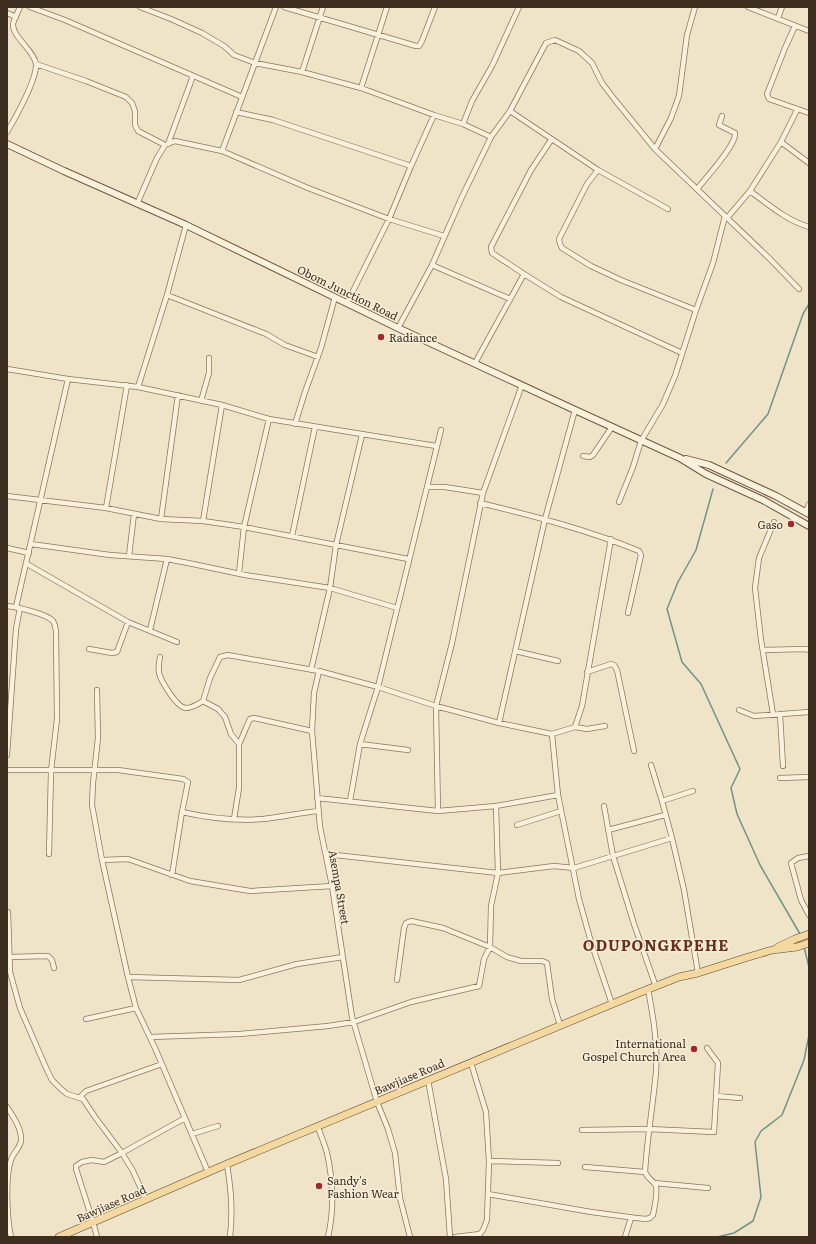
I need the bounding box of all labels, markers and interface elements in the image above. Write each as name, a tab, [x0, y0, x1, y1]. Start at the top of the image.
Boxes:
street label: Obom Junction Road	[295, 261, 401, 323]
place label: Radiance	[389, 329, 438, 345]
marker: Radiance	[376, 332, 386, 342]
place label: Gaso	[758, 516, 783, 532]
marker: Gaso	[786, 519, 796, 529]
street label: Asempa Street	[326, 848, 355, 926]
district label: ODUPONGKPEHE	[583, 933, 729, 956]
place label: International Gospel Church Area	[582, 1035, 686, 1064]
marker: International Gospel Church Area	[689, 1044, 699, 1054]
street label: Bawjiase Road	[371, 1054, 447, 1098]
place label: Sandy's Fashion Wear	[327, 1172, 399, 1201]
street label: Bawjiase Road	[74, 1180, 149, 1226]
marker: Sandy's Fashion Wear	[314, 1181, 324, 1191]

